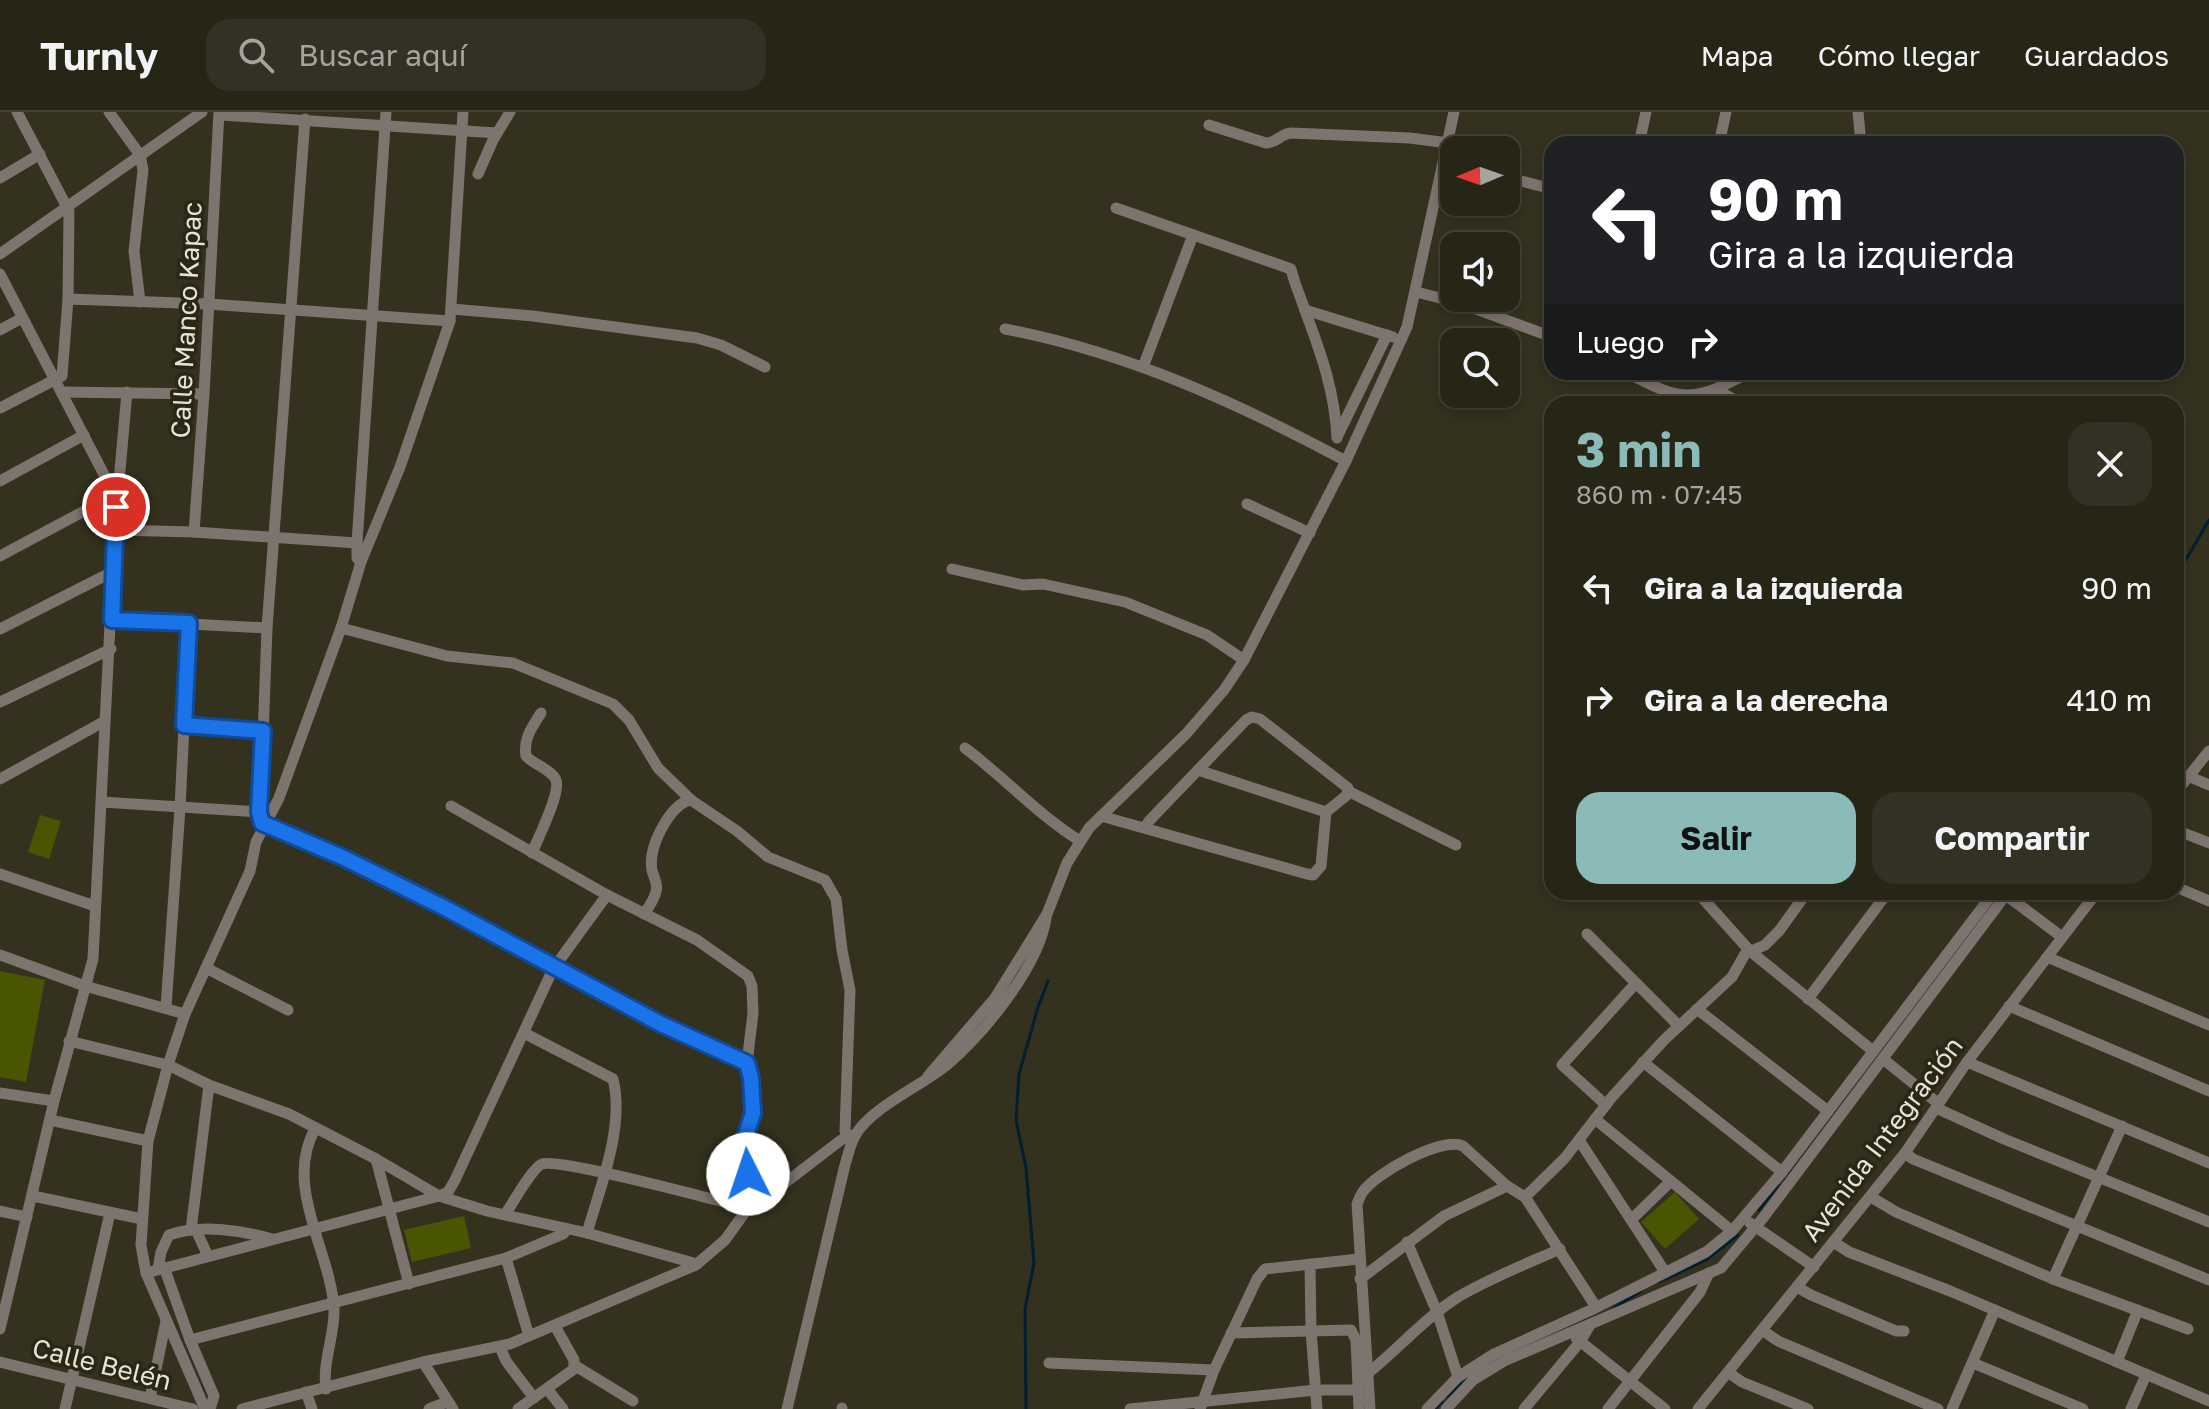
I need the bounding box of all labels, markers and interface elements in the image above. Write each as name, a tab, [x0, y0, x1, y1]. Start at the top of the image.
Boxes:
search box	[206, 19, 766, 91]
text: Turnly	[40, 33, 158, 78]
icon: search	[234, 33, 278, 77]
text: Buscar aquí	[298, 37, 467, 73]
text: Mapa	[1701, 39, 1774, 72]
text: Cómo llegar	[1818, 39, 1980, 72]
text: Guardados	[2024, 39, 2169, 72]
north arrow	[1440, 136, 1520, 216]
map controls	[1440, 136, 1520, 408]
text: 90 m	[1708, 165, 1843, 232]
icon: left	[1576, 168, 1680, 272]
street label: Calle Manco Kapac	[164, 201, 208, 439]
button: sound	[1440, 232, 1520, 312]
text: Gira a la izquierda	[1708, 233, 2015, 276]
icon: right	[1681, 320, 1725, 364]
text: Luego	[1576, 324, 1665, 360]
button: search	[1440, 328, 1520, 408]
text: 3 min	[1576, 420, 1701, 478]
button: close	[2068, 422, 2152, 506]
pin	[82, 473, 150, 541]
text: 860 m · 07:45	[1576, 479, 1743, 510]
icon: arrive	[94, 485, 138, 529]
icon: left	[1576, 566, 1620, 610]
text: Gira a la izquierda	[1644, 570, 1903, 606]
text: 90 m	[2081, 570, 2152, 606]
icon: right	[1576, 678, 1620, 722]
text: Gira a la derecha	[1644, 682, 1888, 718]
text: 410 m	[2067, 682, 2152, 718]
button: Salir	[1576, 792, 1856, 884]
button: Compartir	[1872, 792, 2152, 884]
street label: Avenida Integración	[1795, 1031, 1969, 1247]
position arrow	[706, 1132, 790, 1216]
street label: Calle Belén	[29, 1332, 175, 1396]

